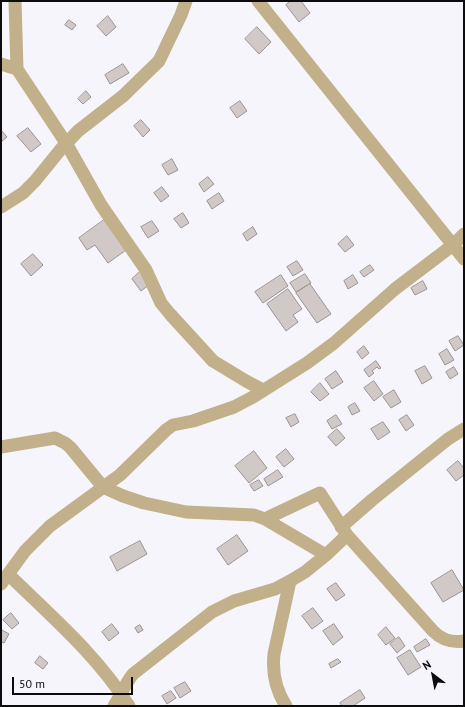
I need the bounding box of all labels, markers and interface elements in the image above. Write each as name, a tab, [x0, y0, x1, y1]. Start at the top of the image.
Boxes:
north arrow	[413, 655, 453, 695]
text: N	[420, 657, 433, 673]
scale bar	[14, 669, 135, 695]
text: 50 m	[19, 676, 45, 691]

